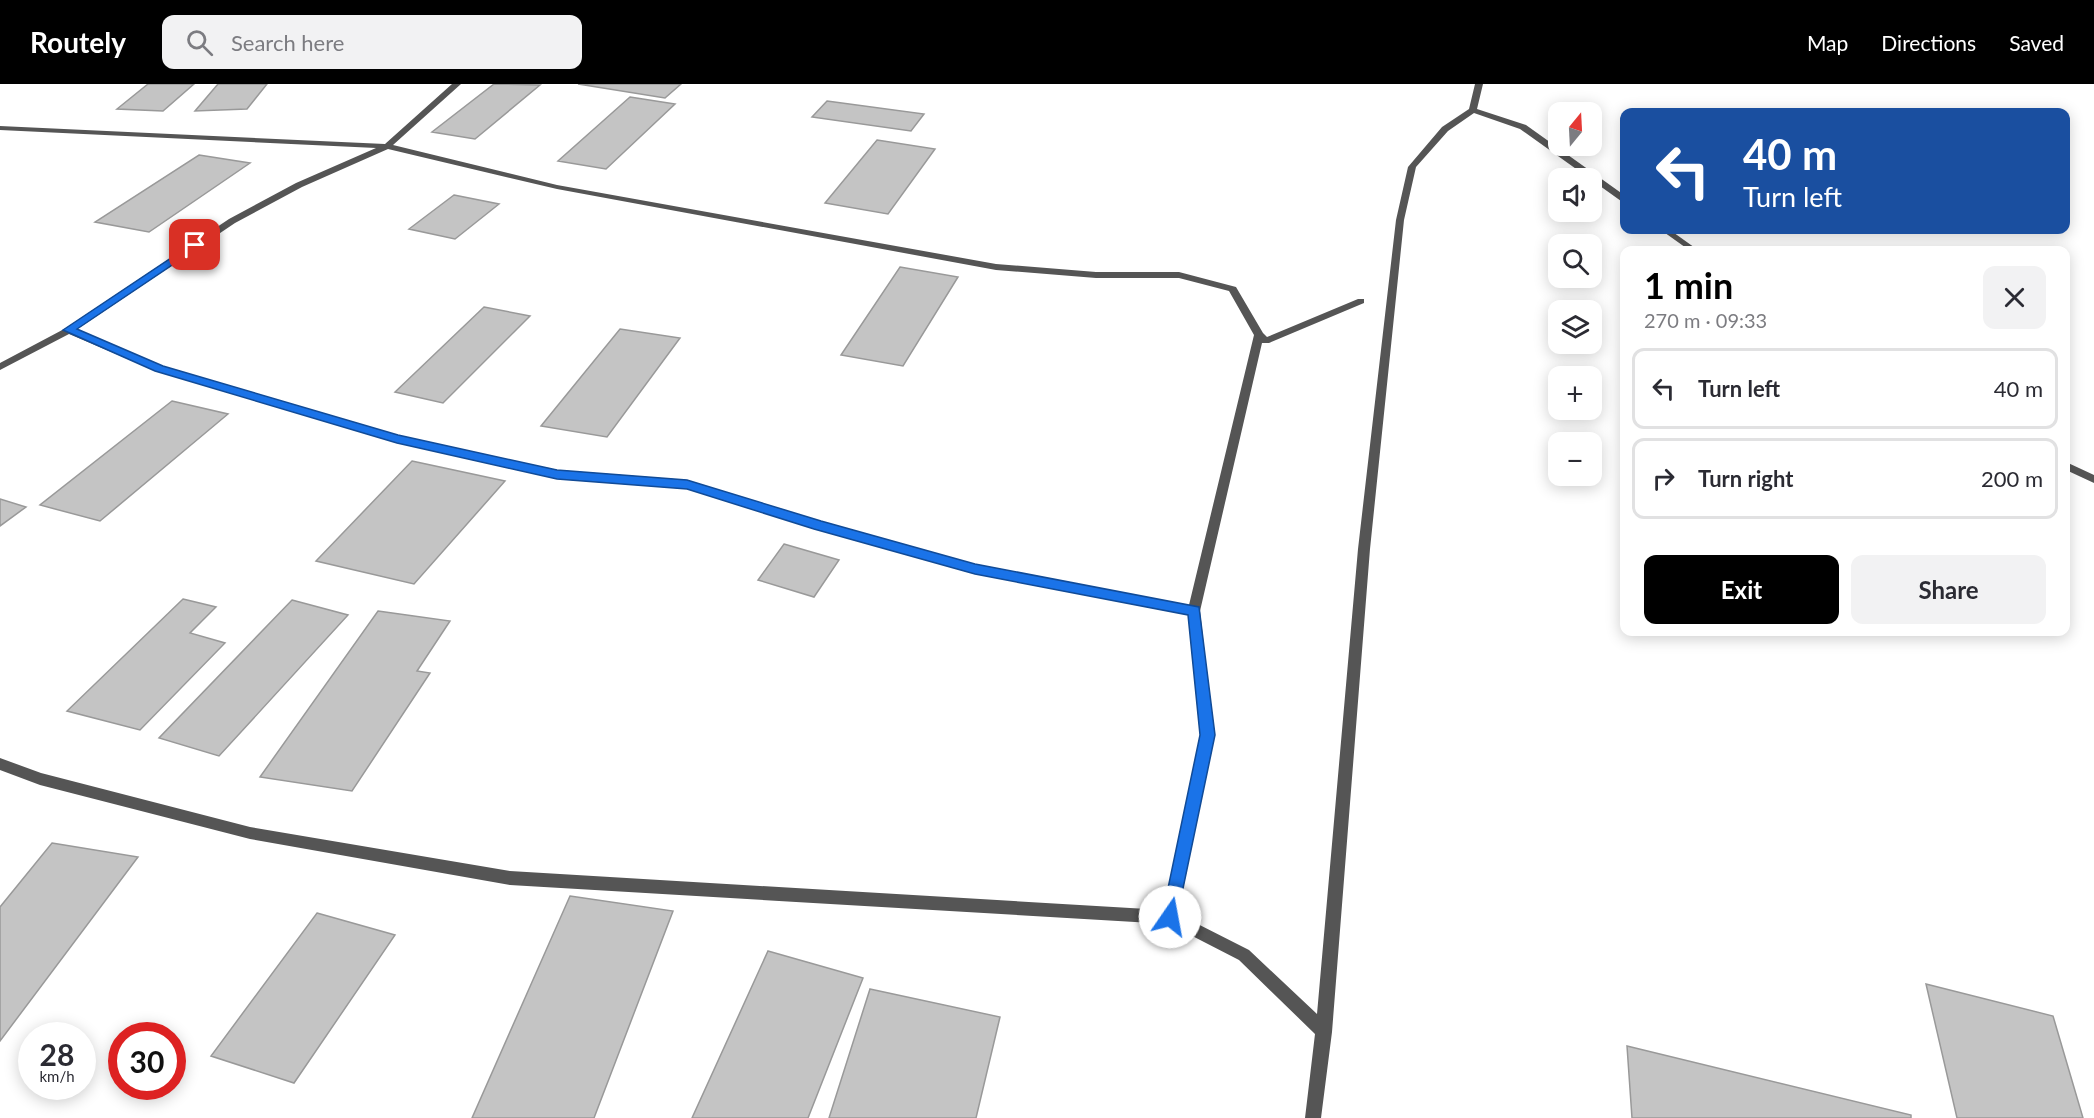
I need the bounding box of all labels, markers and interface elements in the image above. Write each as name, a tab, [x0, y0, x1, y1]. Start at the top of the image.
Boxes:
search box	[162, 15, 582, 69]
text: Routely	[30, 25, 126, 59]
icon: search	[183, 26, 216, 59]
text: Search here	[231, 29, 344, 56]
text: Map	[1807, 30, 1848, 55]
text: Directions	[1881, 30, 1976, 55]
text: Saved	[2009, 30, 2064, 55]
north arrow	[1548, 102, 1602, 156]
map controls	[1548, 102, 1602, 486]
text: 40 m	[1743, 129, 1837, 179]
icon: left	[1644, 132, 1722, 210]
button: sound	[1548, 168, 1602, 222]
text: Turn left	[1743, 180, 1842, 213]
pin	[169, 219, 220, 270]
icon: arrive	[178, 228, 211, 261]
button: search	[1548, 234, 1602, 288]
text: 1 min	[1644, 263, 1733, 307]
button: close	[1983, 266, 2046, 329]
button: layers	[1548, 300, 1602, 354]
text: 270 m · 09:33	[1644, 308, 1767, 332]
button: +	[1548, 366, 1602, 420]
icon: left	[1647, 372, 1680, 405]
text: Turn left	[1698, 375, 1780, 402]
text: 40 m	[1994, 375, 2043, 402]
button: −	[1548, 432, 1602, 486]
icon: right	[1647, 462, 1680, 495]
text: Turn right	[1698, 465, 1793, 492]
text: 200 m	[1981, 465, 2043, 492]
button: Exit	[1644, 555, 1839, 624]
button: Share	[1851, 555, 2046, 624]
position arrow	[1138, 885, 1202, 949]
speed limit sign: 30	[108, 1022, 186, 1100]
text: 28	[40, 1036, 74, 1072]
text: km/h	[39, 1067, 75, 1085]

